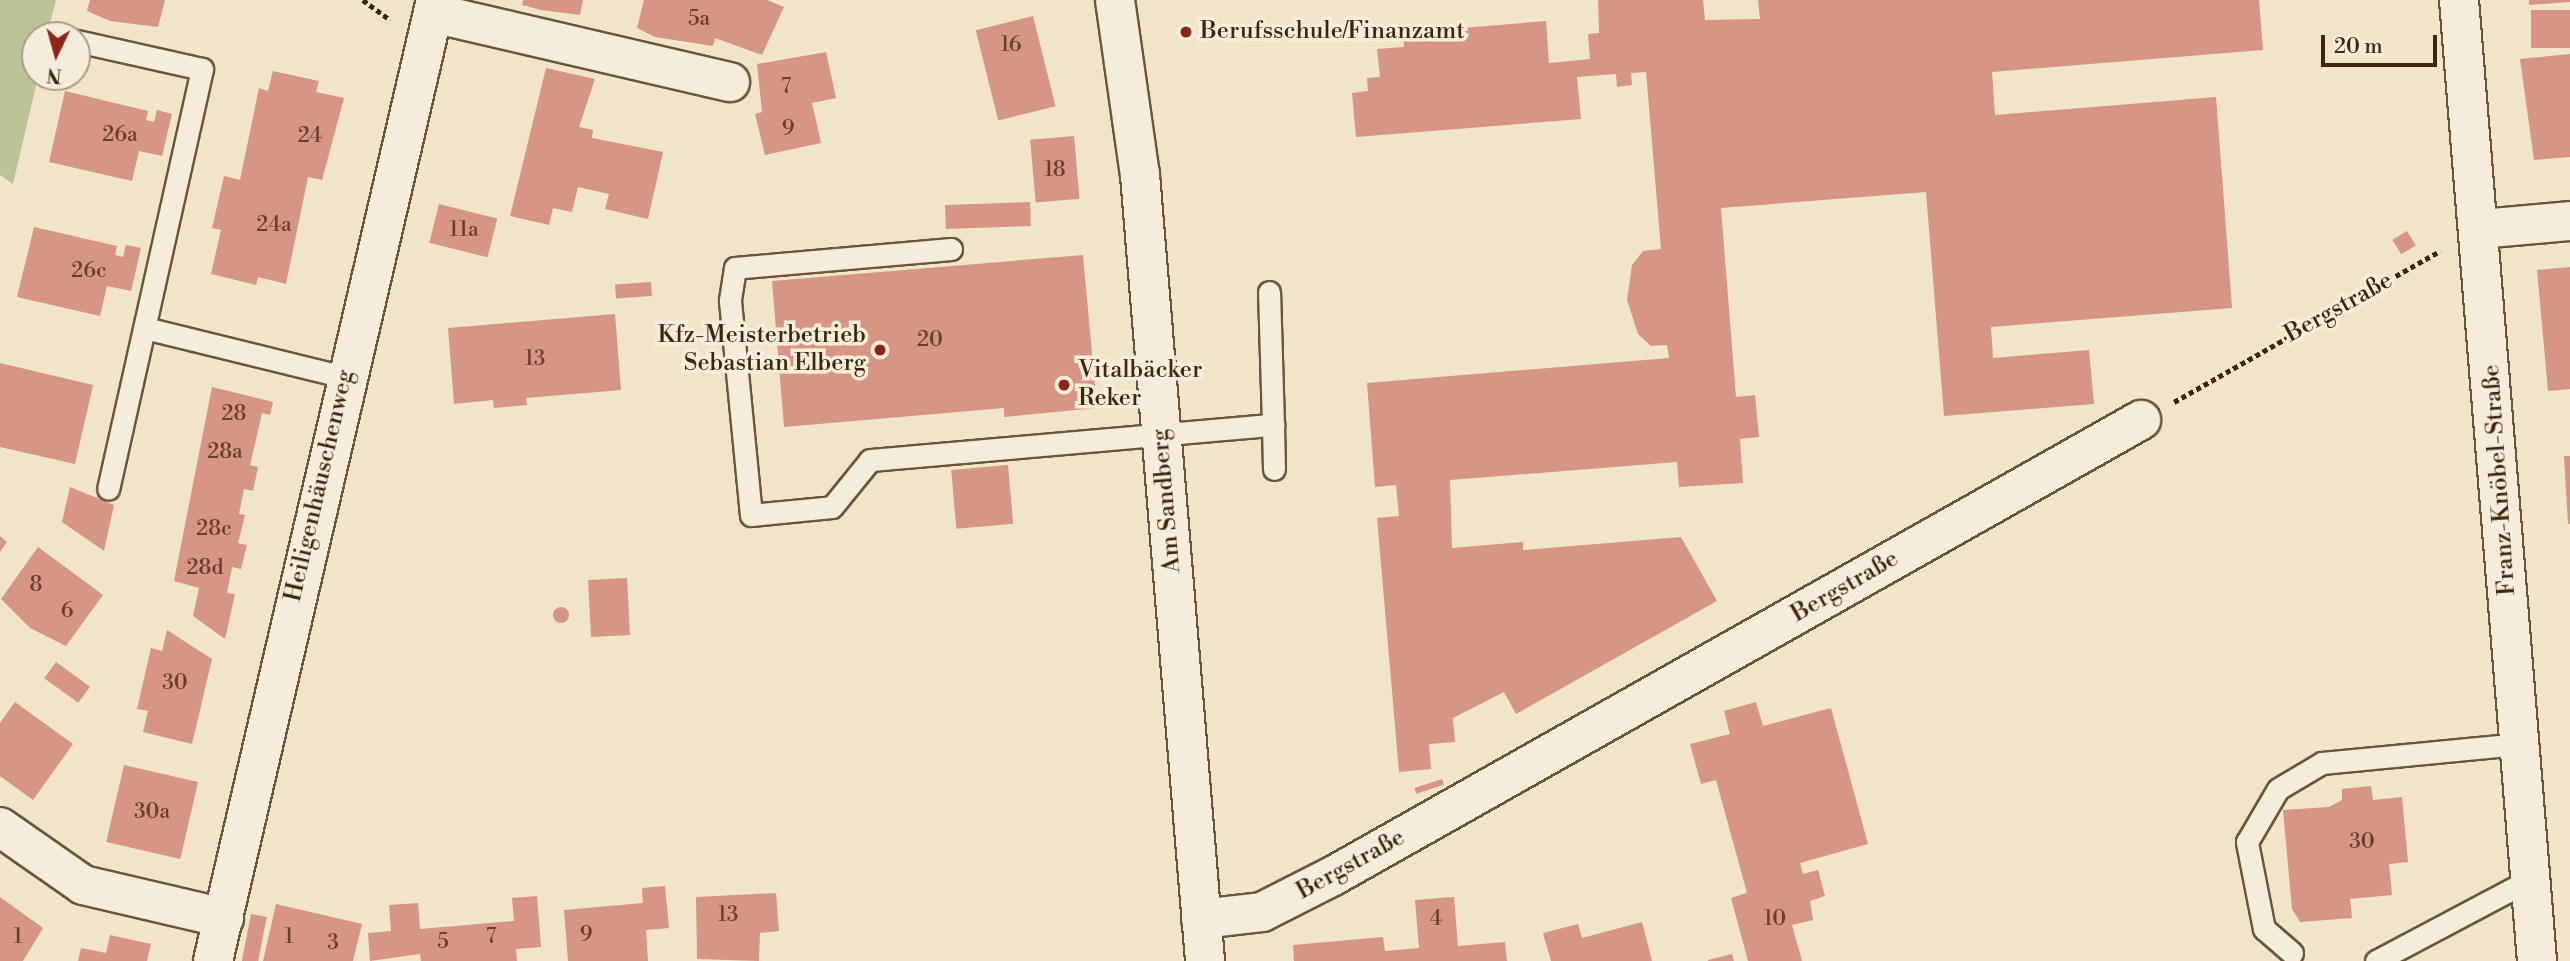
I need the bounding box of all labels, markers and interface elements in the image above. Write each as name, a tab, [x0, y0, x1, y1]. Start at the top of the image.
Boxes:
house number: 5a	[688, 6, 710, 32]
place label: Berufsschule/Finanzamt	[1200, 18, 1465, 46]
north arrow	[21, 21, 91, 91]
scale bar	[2325, 21, 2440, 65]
marker: Berufsschule/Finanzamt	[1178, 24, 1194, 40]
house number: 16	[1000, 32, 1022, 58]
text: 20 m	[2334, 34, 2383, 60]
text: N	[46, 62, 63, 88]
house number: 7	[781, 74, 791, 100]
house number: 9	[782, 116, 794, 142]
house number: 26a	[102, 122, 138, 148]
house number: 24	[298, 123, 322, 149]
house number: 18	[1044, 157, 1066, 183]
house number: 24a	[256, 212, 292, 238]
house number: 11a	[449, 217, 479, 243]
house number: 26c	[71, 258, 107, 284]
street label: Bergstraße	[2280, 267, 2398, 349]
place label: Kfz-Meisterbetrieb Sebastian Elberg	[657, 322, 866, 378]
house number: 20	[917, 327, 943, 353]
marker: Kfz-Meisterbetrieb Sebastian Elberg	[872, 342, 888, 358]
house number: 13	[525, 346, 545, 372]
place label: Vitalbäcker Reker	[1078, 357, 1202, 413]
street label: Franz-Knöbel-Straße	[2478, 363, 2522, 597]
street label: Heiligenhäuschenweg	[279, 367, 361, 605]
marker: Vitalbäcker Reker	[1056, 377, 1072, 393]
house number: 28	[222, 401, 246, 427]
street label: Am Sandberg	[1146, 428, 1188, 574]
house number: 28a	[207, 439, 243, 465]
house number: 28c	[196, 516, 232, 542]
street label: Bergstraße	[1786, 545, 1904, 629]
house number: 28d	[187, 555, 223, 581]
house number: 8	[30, 572, 42, 598]
house number: 6	[61, 598, 73, 624]
house number: 30	[162, 670, 188, 696]
house number: 30a	[134, 799, 170, 825]
street label: Bergstraße	[1292, 824, 1410, 906]
house number: 30	[2349, 829, 2375, 855]
house number: 13	[718, 902, 738, 928]
house number: 4	[1430, 906, 1442, 932]
house number: 10	[1764, 906, 1786, 932]
house number: 9	[580, 922, 592, 948]
house number: 1	[13, 924, 23, 950]
house number: 1	[284, 924, 294, 950]
house number: 7	[486, 924, 496, 950]
house number: 5	[437, 929, 449, 955]
house number: 3	[327, 930, 339, 956]

